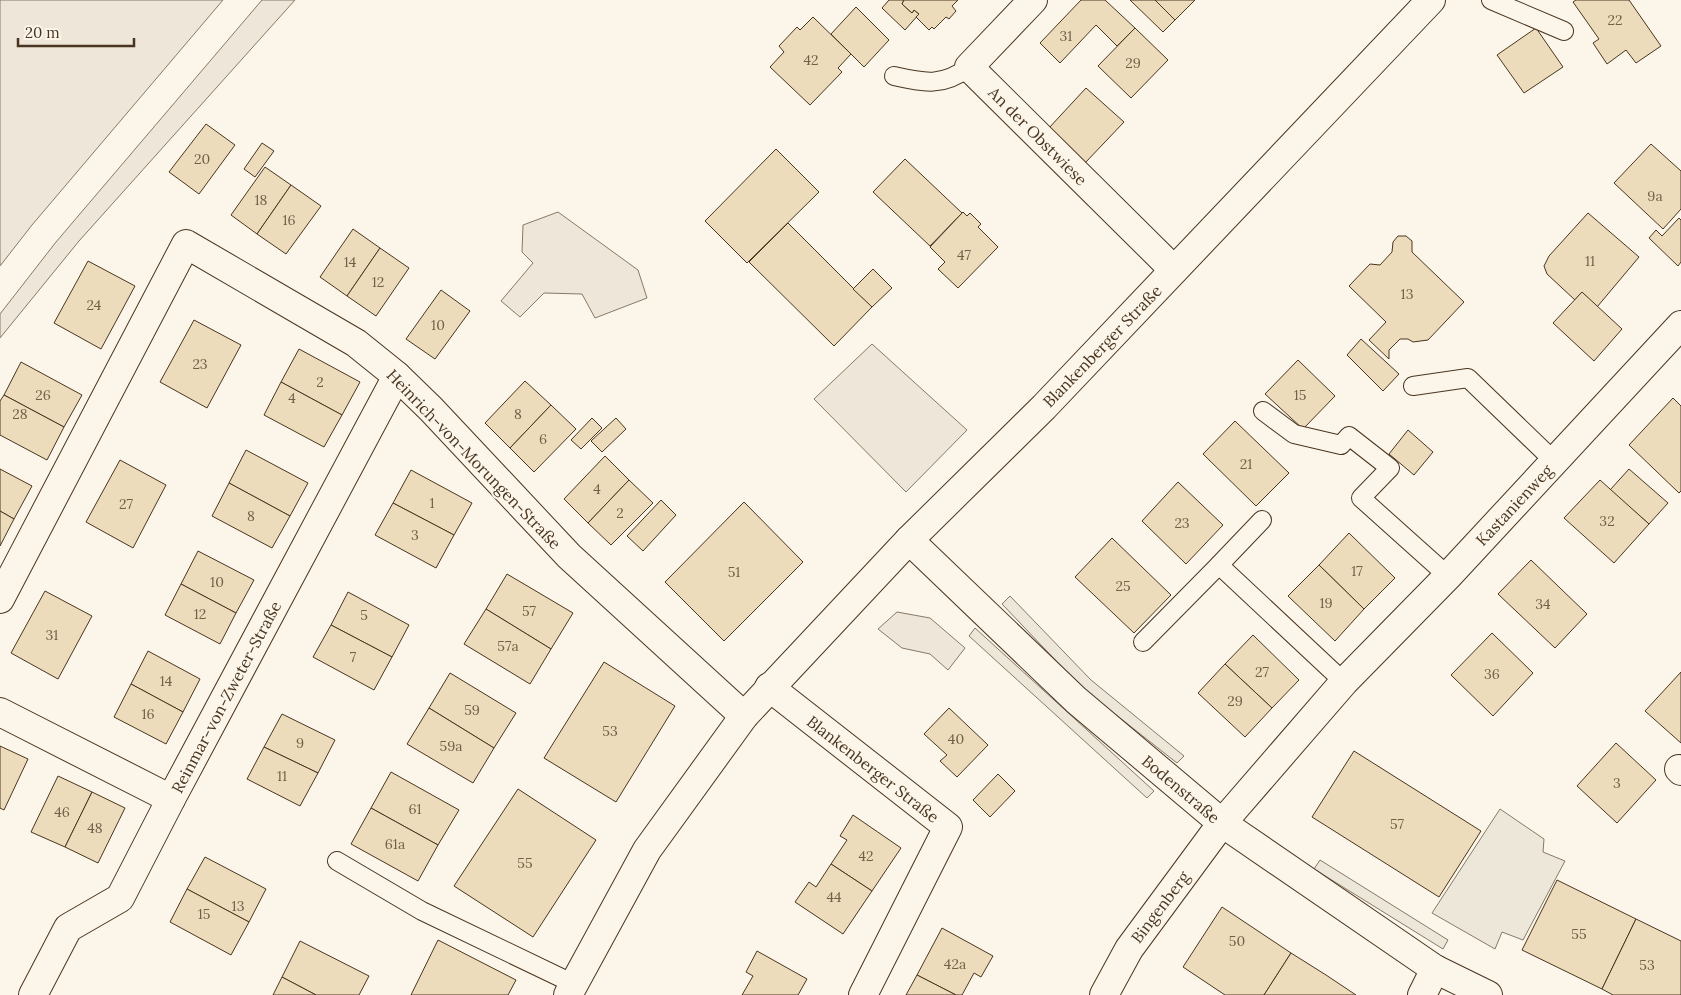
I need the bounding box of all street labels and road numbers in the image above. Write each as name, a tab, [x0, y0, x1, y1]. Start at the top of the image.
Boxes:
street label: An der Obstwiese	[984, 82, 1092, 190]
street label: Blankenberger Straße	[1038, 280, 1166, 411]
street label: Heinrich-von-Morungen-Straße	[383, 365, 566, 553]
street label: Kastanienweg	[1471, 459, 1557, 550]
street label: Reinmar-von-Zweter-Straße	[167, 597, 285, 797]
street label: Blankenberger Straße	[803, 711, 943, 827]
street label: Bodenstraße	[1138, 751, 1224, 828]
street label: Bingenberg	[1126, 866, 1194, 947]

